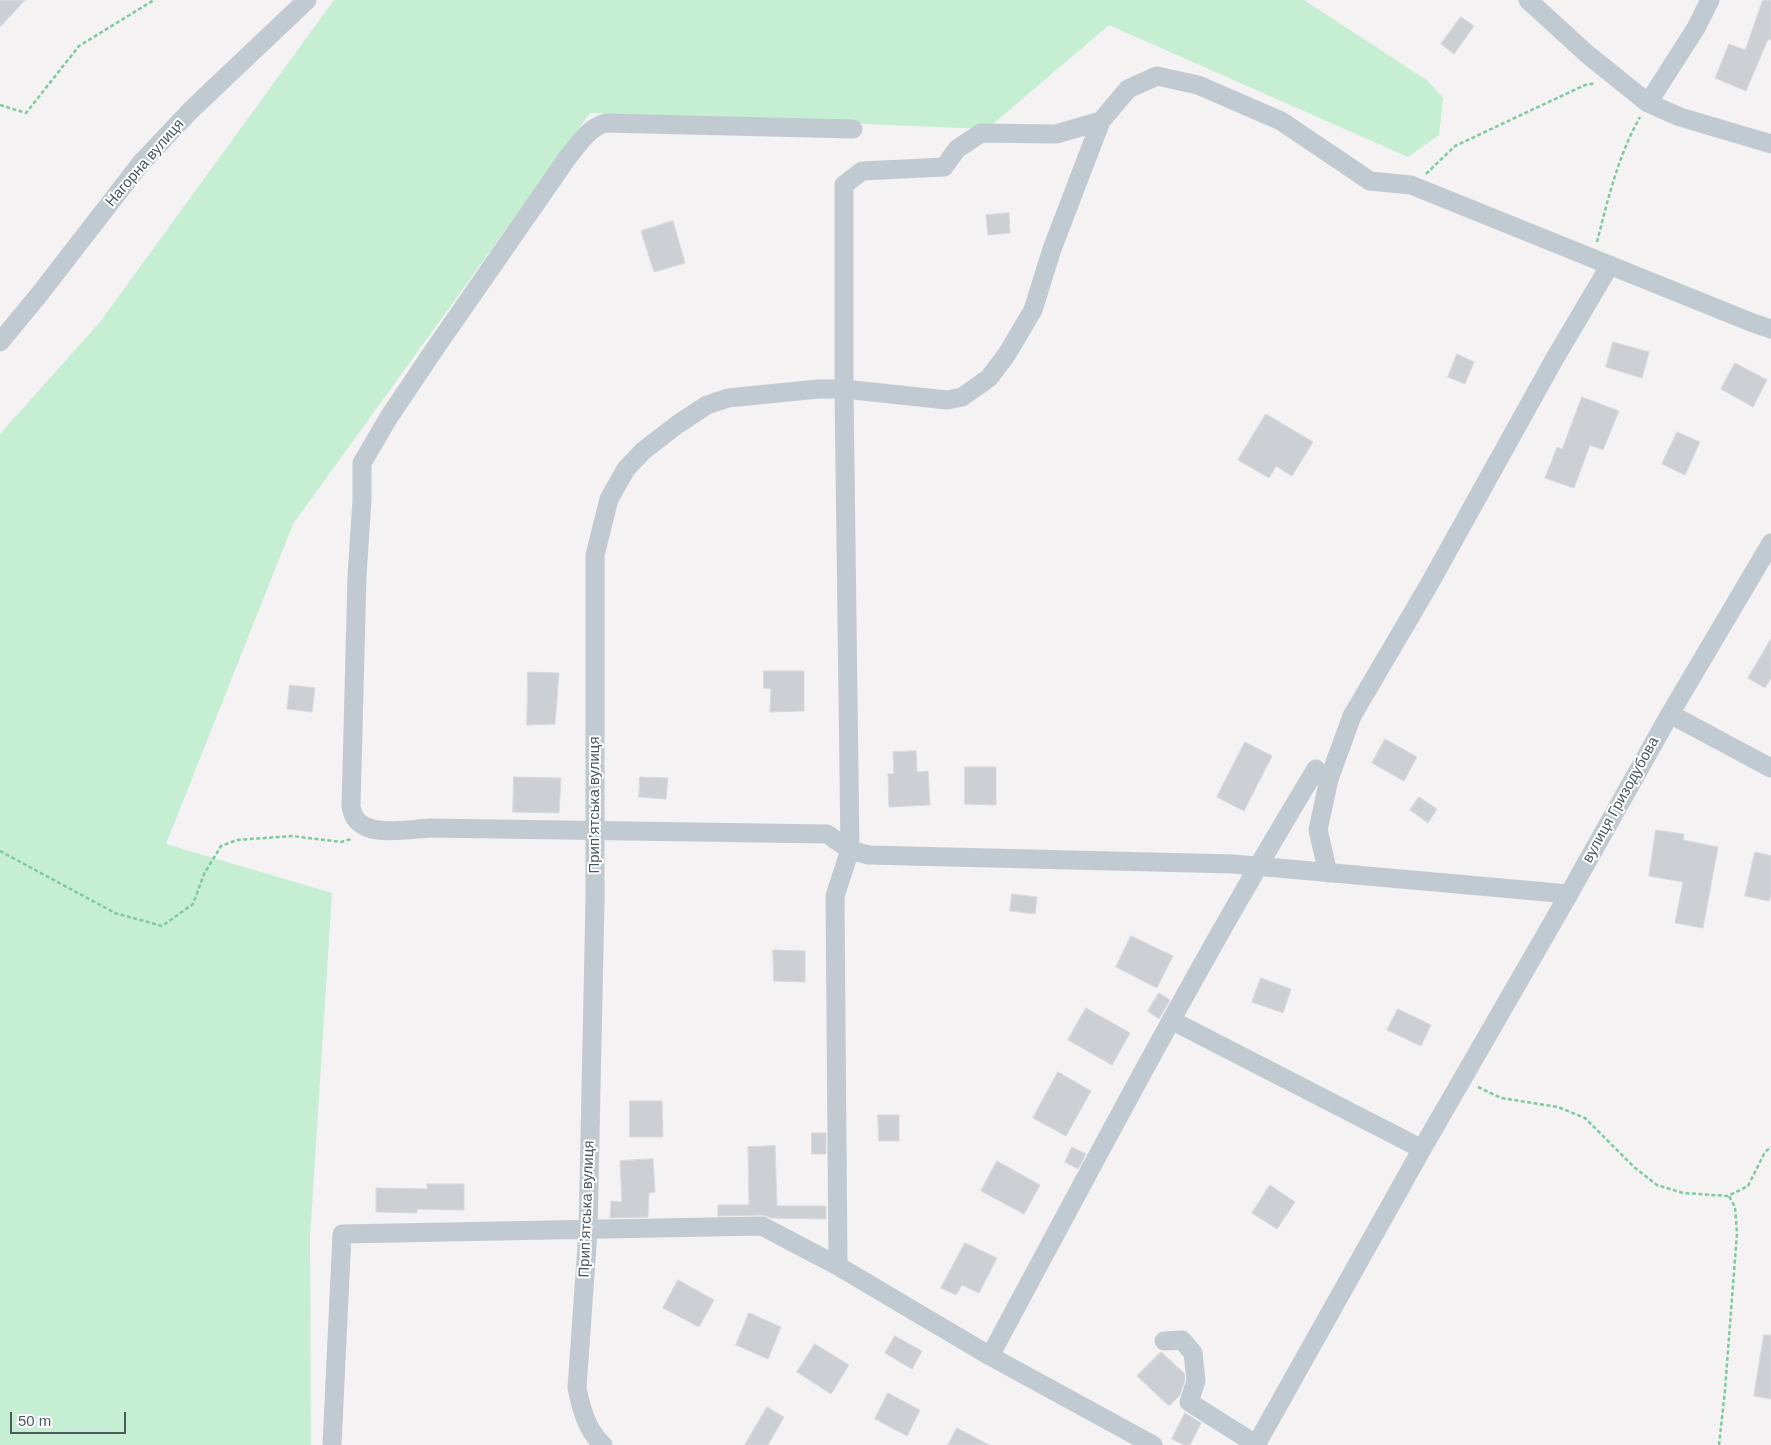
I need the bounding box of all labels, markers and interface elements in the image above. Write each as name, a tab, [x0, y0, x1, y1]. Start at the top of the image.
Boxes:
street label: Нагорна вулиця	[102, 115, 188, 211]
street label: вулиця Гризодубова	[1579, 734, 1663, 866]
street label: Прип’ятська вулиця	[586, 736, 604, 874]
street label: Прип’ятська вулиця	[576, 1140, 598, 1278]
scale bar	[12, 1402, 129, 1434]
text: 50 m	[18, 1412, 51, 1429]

